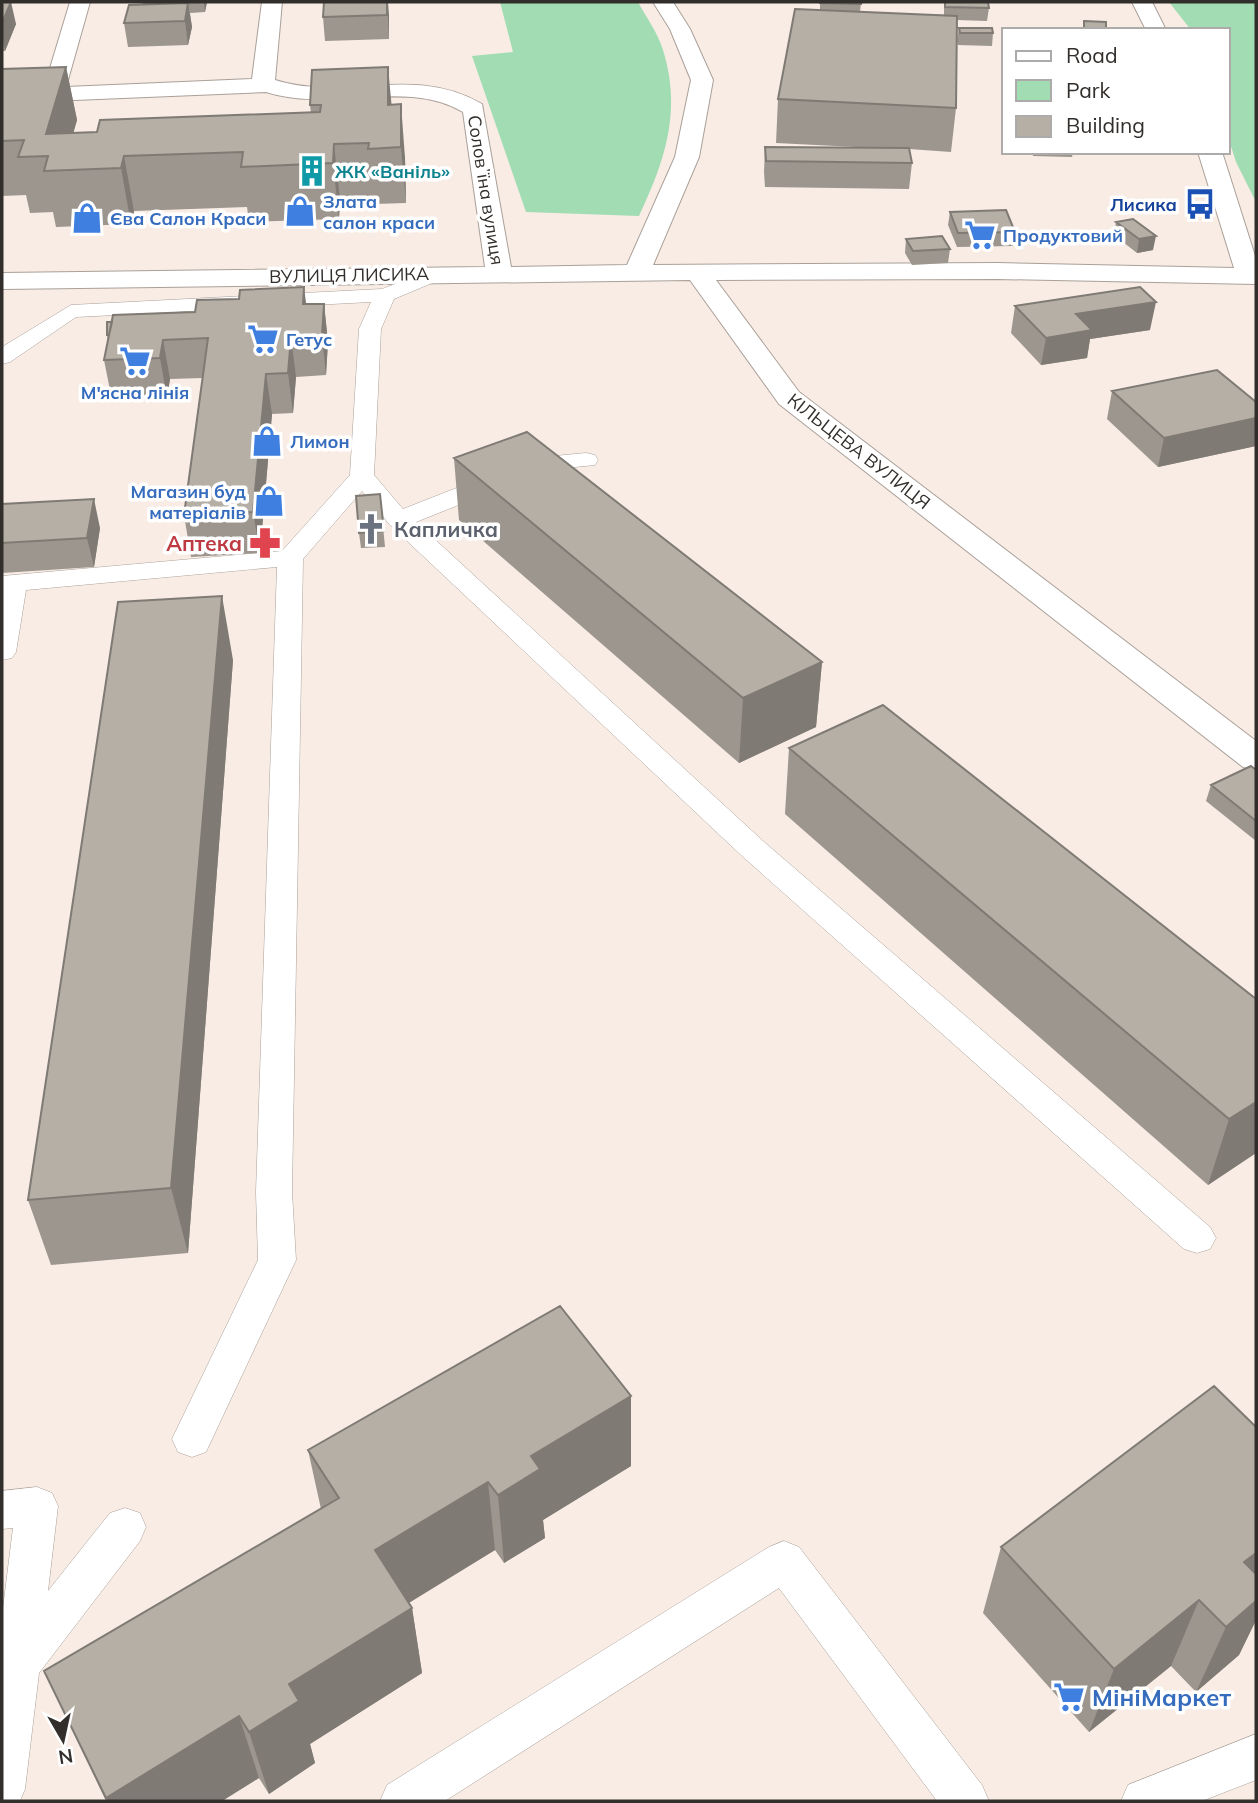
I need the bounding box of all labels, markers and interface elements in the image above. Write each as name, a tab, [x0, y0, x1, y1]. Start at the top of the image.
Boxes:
legend	[1002, 28, 1230, 154]
text: Road	[1066, 42, 1117, 68]
text: Park	[1066, 77, 1110, 103]
text: Building	[1066, 112, 1145, 138]
street label: Соловʼїна вулиця	[463, 113, 509, 267]
building icon: ЖК «Ваніль»	[295, 154, 329, 188]
place label: ЖК «Ваніль»	[335, 160, 450, 183]
bus stop icon: Лисика	[1183, 187, 1217, 221]
place label: Злата салон краси	[323, 190, 435, 234]
place label: Лисика	[1110, 193, 1177, 216]
shop icon: Злата салон краси	[283, 194, 317, 228]
shop icon: Єва Салон Краси	[70, 201, 104, 235]
place label: Єва Салон Краси	[110, 207, 266, 230]
supermarket icon: Продуктовий	[963, 218, 997, 252]
place label: Продуктовий	[1003, 224, 1123, 247]
street label: ВУЛИЦЯ ЛИСИКА	[269, 262, 429, 288]
supermarket icon: Гетус	[246, 322, 280, 356]
place label: Гетус	[286, 328, 332, 351]
supermarket icon: М'ясна лінія	[118, 344, 152, 378]
place label: М'ясна лінія	[81, 381, 189, 404]
street label: КІЛЬЦЕВА ВУЛИЦЯ	[783, 388, 935, 514]
shop icon: Лимон	[250, 424, 284, 458]
place label: Лимон	[290, 430, 350, 453]
place label: Магазин буд матеріалів	[131, 480, 247, 524]
shop icon: Магазин буд матеріалів	[252, 484, 286, 518]
church icon: Капличка	[354, 512, 388, 546]
place label: Капличка	[394, 516, 498, 542]
pharmacy icon: Аптека	[248, 526, 282, 560]
place label: Аптека	[166, 530, 242, 556]
supermarket icon: МініМаркет	[1052, 1680, 1086, 1714]
place label: МініМаркет	[1092, 1682, 1231, 1712]
north arrow	[28, 1705, 98, 1775]
text: N	[57, 1744, 75, 1770]

